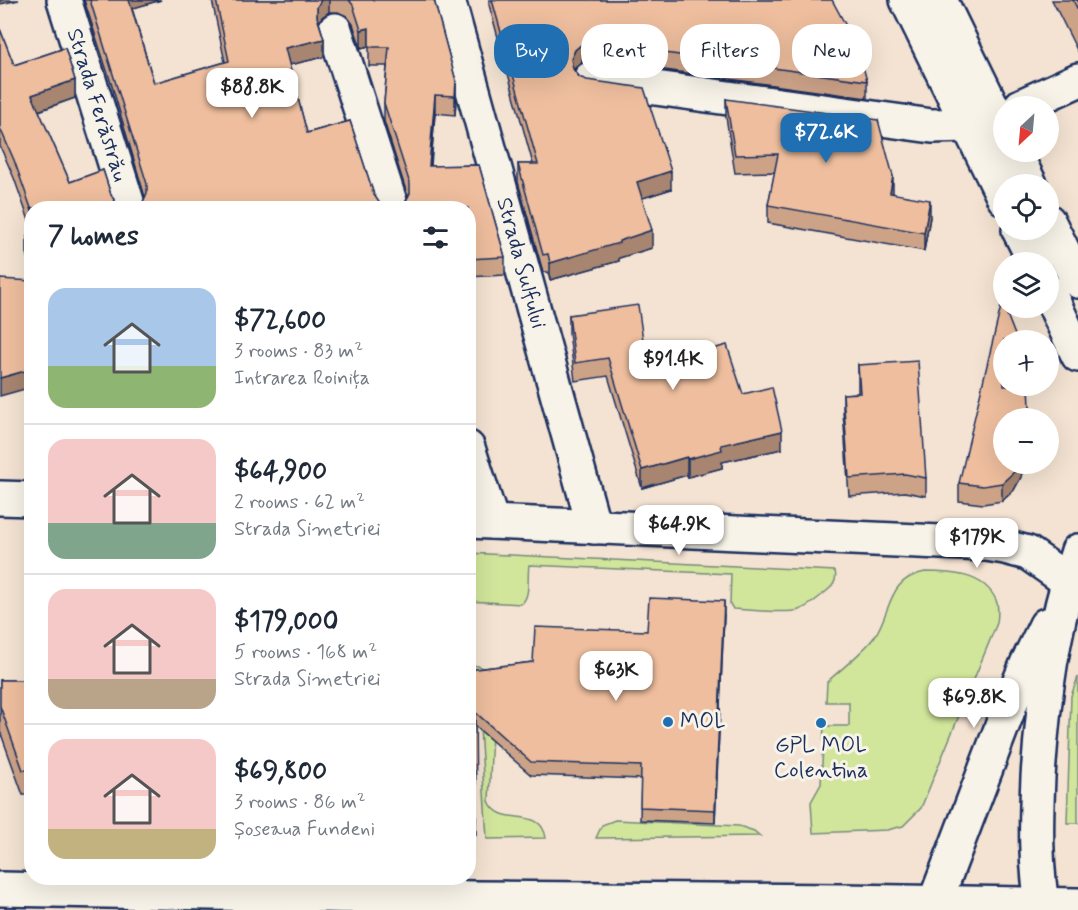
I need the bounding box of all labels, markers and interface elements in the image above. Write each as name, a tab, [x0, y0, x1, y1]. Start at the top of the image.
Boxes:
chip: Buy	[494, 24, 569, 78]
chip: Rent	[581, 24, 668, 78]
chip: Filters	[680, 24, 780, 78]
chip: New	[792, 24, 872, 78]
street label: Strada Ferăstrău	[60, 25, 134, 185]
pin: $88.8K	[203, 68, 301, 119]
text: $88.8K	[220, 74, 284, 101]
north arrow	[993, 96, 1059, 162]
map controls	[993, 96, 1059, 474]
pin: $72.6K	[777, 113, 875, 164]
text: $72.6K	[795, 119, 857, 146]
button: locate	[993, 174, 1059, 240]
street label: Strada Sulfului	[489, 194, 552, 332]
text: 7 homes	[48, 220, 139, 254]
icon: filters	[419, 221, 452, 254]
button: layers	[993, 252, 1059, 318]
text: $72,600	[234, 304, 326, 338]
icon: home	[96, 312, 168, 384]
button: +	[993, 330, 1059, 396]
text: 3 rooms · 83 m²	[234, 338, 363, 365]
pin: $91.4K	[624, 340, 722, 391]
text: $91.4K	[643, 346, 703, 373]
text: Intrarea Roinița	[234, 365, 370, 392]
button: −	[993, 408, 1059, 474]
text: $64,900	[234, 455, 327, 489]
icon: home	[96, 463, 168, 535]
text: 2 rooms · 62 m²	[234, 489, 365, 516]
pin: $64.9K	[630, 505, 728, 556]
text: $64.9K	[648, 511, 710, 538]
text: Strada Simetriei	[234, 516, 381, 543]
pin: $179K	[935, 518, 1019, 569]
text: $179K	[949, 524, 1005, 551]
text: $179,000	[234, 605, 338, 639]
icon: home	[96, 613, 168, 685]
text: 5 rooms · 168 m²	[234, 639, 377, 666]
pin: $63K	[580, 651, 652, 702]
text: $63K	[594, 657, 638, 684]
text: Strada Simetriei	[234, 666, 381, 693]
pin: $69.8K	[925, 678, 1023, 729]
text: $69.8K	[942, 684, 1006, 711]
place label: MOL	[680, 708, 726, 736]
marker: MOL	[661, 715, 675, 729]
marker: GPL MOL Colentina	[814, 716, 828, 730]
place label: GPL MOL Colentina	[774, 732, 868, 785]
text: $69,800	[234, 755, 327, 789]
icon: home	[96, 763, 168, 835]
text: 3 rooms · 86 m²	[234, 789, 366, 816]
text: Șoseaua Fundeni	[234, 816, 375, 843]

